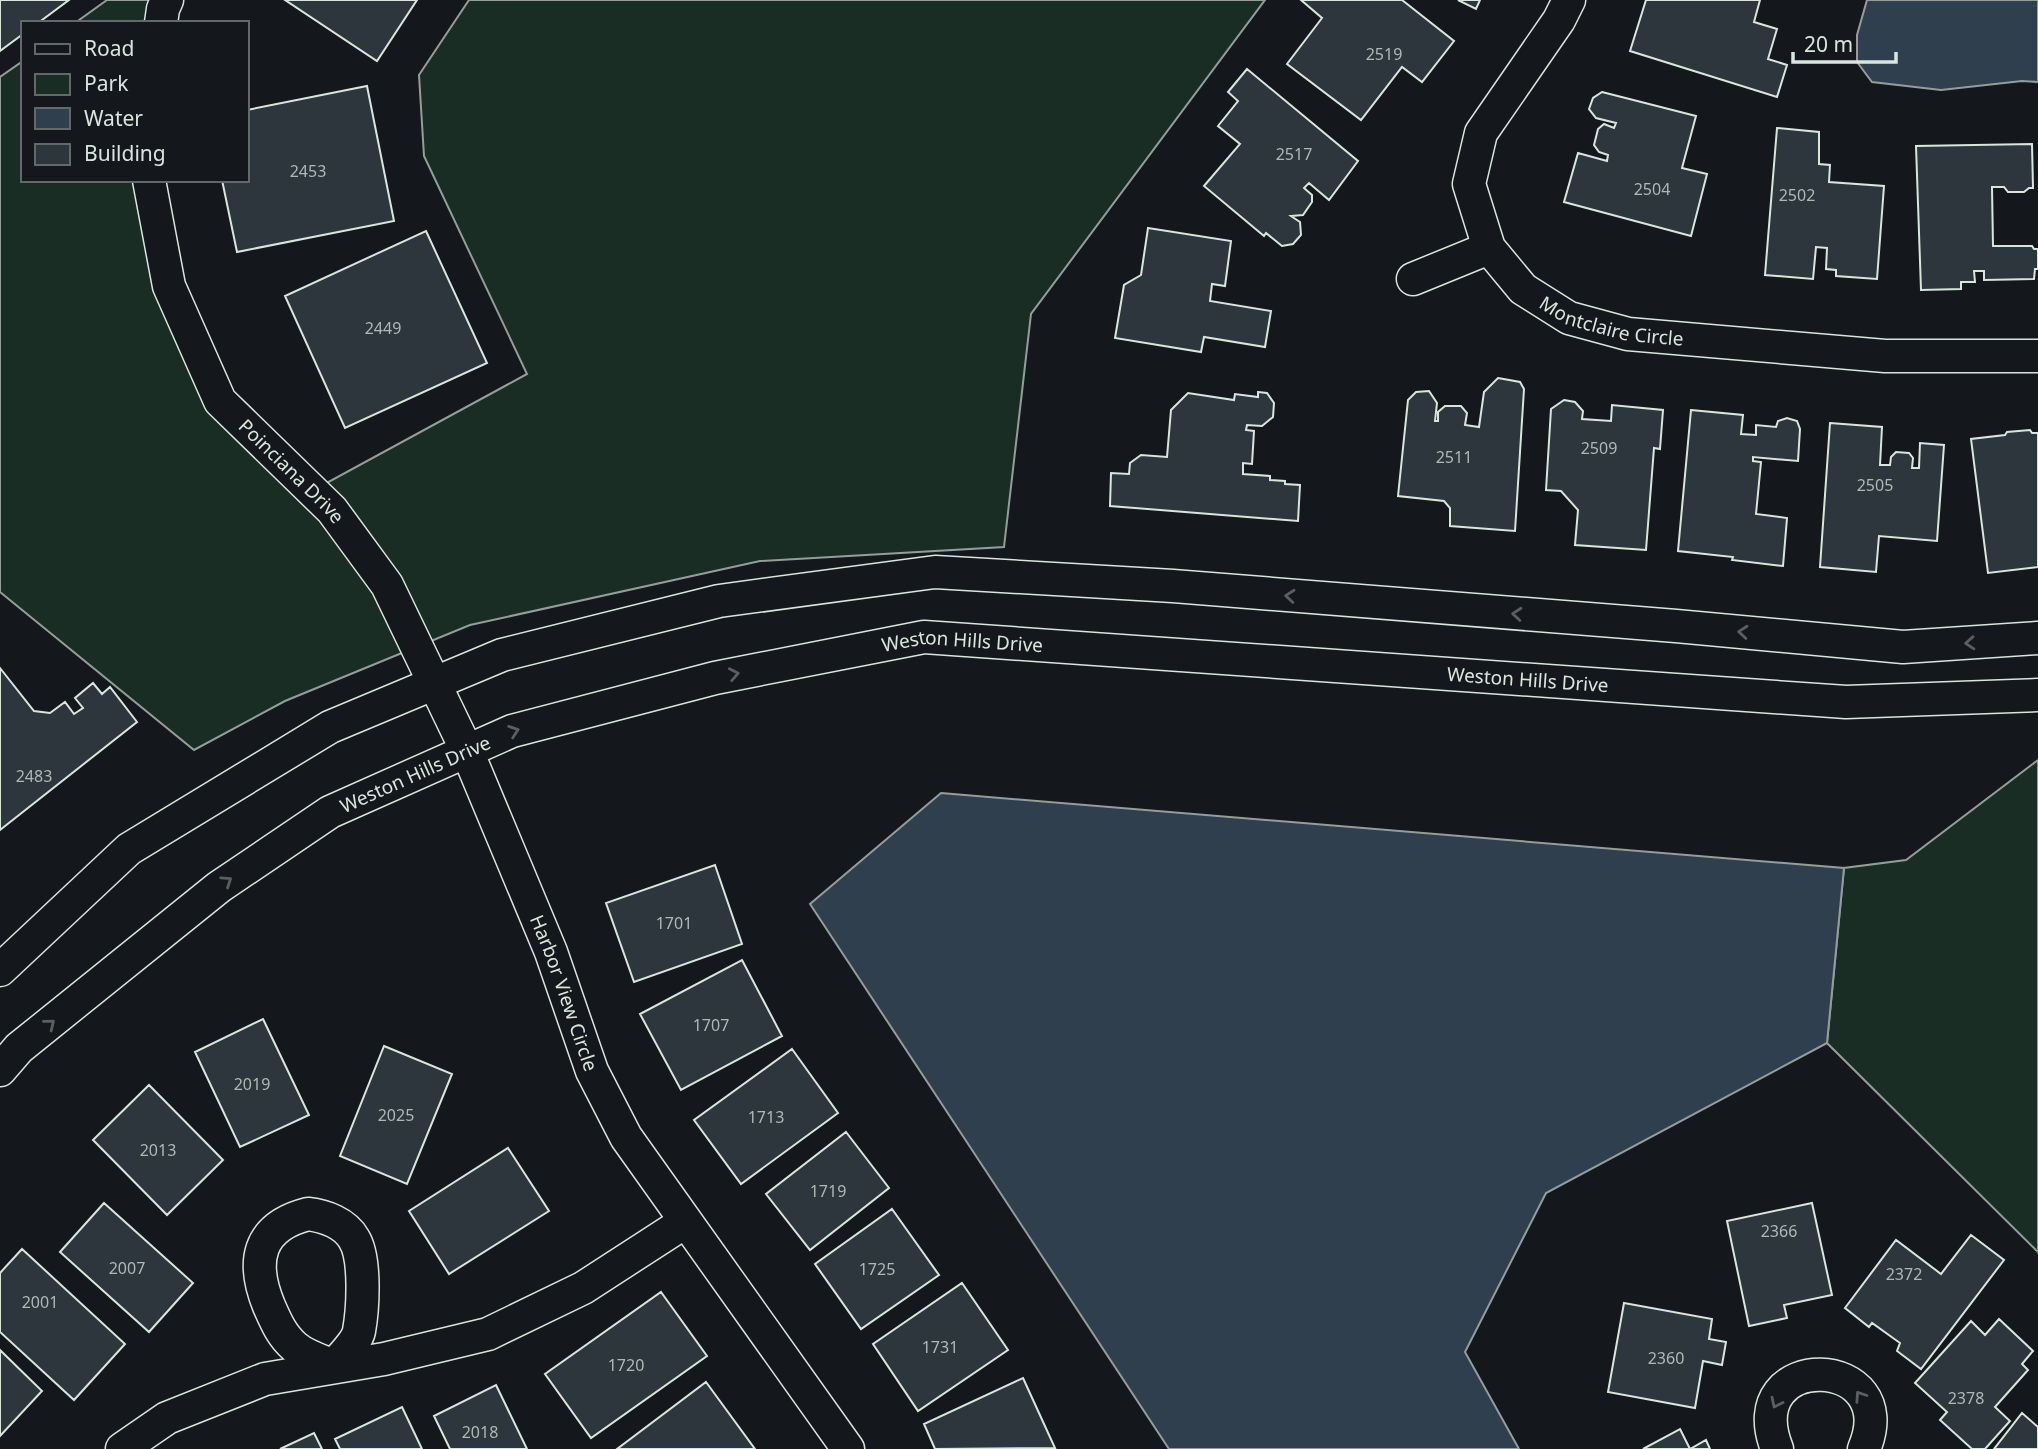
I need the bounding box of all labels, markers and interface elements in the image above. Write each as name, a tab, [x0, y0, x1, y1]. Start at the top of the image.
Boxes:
legend	[21, 21, 248, 182]
scale bar	[1793, 21, 1896, 65]
text: 20 m	[1804, 30, 1853, 58]
text: Road	[84, 34, 134, 62]
house number: 2519	[1366, 43, 1402, 65]
text: Park	[84, 69, 129, 97]
text: Water	[84, 104, 143, 132]
text: Building	[84, 139, 166, 167]
house number: 2517	[1276, 143, 1312, 165]
house number: 2453	[290, 160, 326, 182]
house number: 2504	[1634, 178, 1670, 200]
house number: 2502	[1779, 184, 1815, 206]
street label: Montclaire Circle	[1535, 290, 1685, 352]
house number: 2449	[365, 317, 401, 339]
street label: Poinciana Drive	[233, 413, 350, 529]
house number: 2509	[1581, 437, 1617, 459]
house number: 2511	[1436, 446, 1472, 468]
house number: 2505	[1857, 474, 1893, 496]
one-way arrow	[1284, 588, 1295, 603]
one-way arrow	[1511, 607, 1522, 622]
street label: Weston Hills Drive	[879, 624, 1044, 658]
one-way arrow	[1737, 625, 1749, 640]
one-way arrow	[1964, 635, 1975, 650]
street label: Weston Hills Drive	[1446, 661, 1609, 698]
one-way arrow	[728, 668, 740, 683]
one-way arrow	[508, 725, 520, 739]
street label: Weston Hills Drive	[336, 729, 494, 819]
house number: 2483	[16, 765, 52, 787]
one-way arrow	[219, 877, 232, 890]
street label: Harbor View Circle	[524, 911, 604, 1074]
house number: 1701	[656, 912, 692, 934]
house number: 1707	[693, 1014, 729, 1036]
one-way arrow	[42, 1019, 54, 1032]
house number: 2019	[234, 1073, 270, 1095]
house number: 2025	[378, 1104, 414, 1126]
house number: 1713	[748, 1106, 784, 1128]
house number: 2013	[140, 1139, 176, 1161]
house number: 1719	[810, 1180, 846, 1202]
house number: 2366	[1761, 1220, 1797, 1242]
house number: 2007	[109, 1257, 145, 1279]
house number: 1725	[859, 1258, 895, 1280]
house number: 2372	[1886, 1263, 1922, 1285]
house number: 2001	[22, 1291, 58, 1313]
house number: 1731	[922, 1336, 958, 1358]
house number: 2360	[1648, 1347, 1684, 1369]
house number: 1720	[608, 1354, 644, 1376]
house number: 2378	[1948, 1387, 1984, 1409]
one-way arrow	[1856, 1391, 1868, 1404]
one-way arrow	[1770, 1396, 1784, 1408]
house number: 2018	[462, 1421, 498, 1443]

